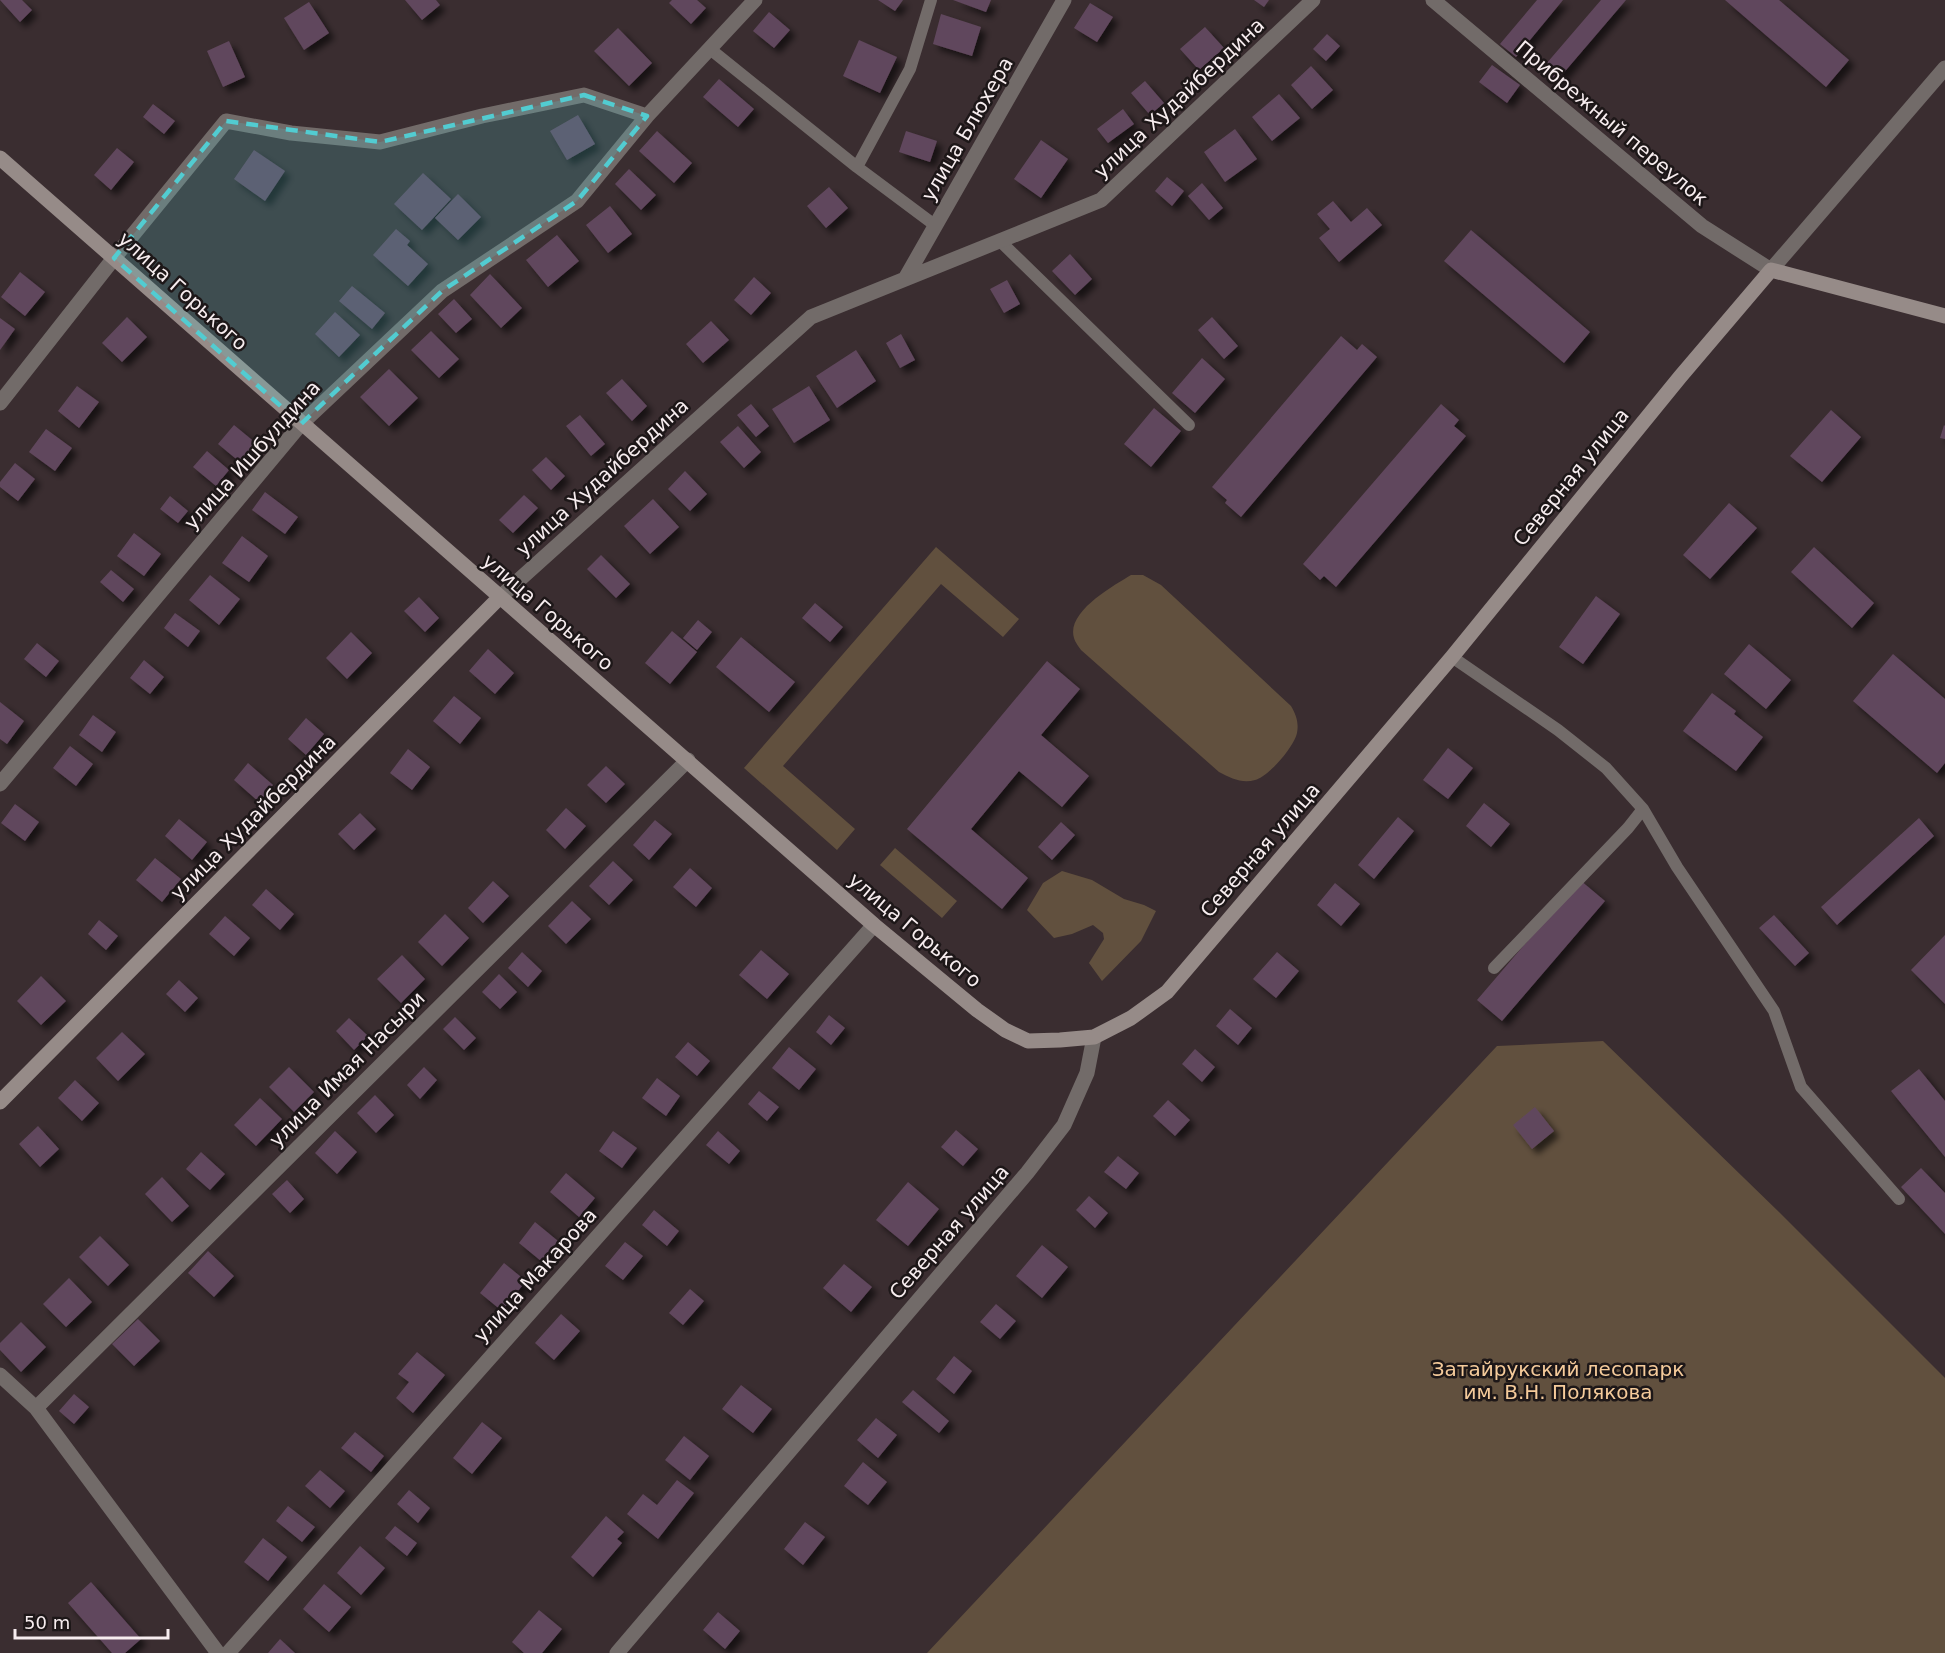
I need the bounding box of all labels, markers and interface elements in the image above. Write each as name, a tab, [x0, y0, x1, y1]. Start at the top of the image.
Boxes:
street label: улица Худайбердина	[1089, 13, 1269, 183]
street label: Прибрежный переулок	[1511, 36, 1713, 210]
street label: улица Блюхера	[916, 53, 1018, 205]
street label: улица Горького	[113, 227, 253, 355]
street label: улица Ишбулдина	[179, 376, 325, 534]
street label: улица Худайбердина	[511, 393, 693, 561]
street label: Северная улица	[1508, 403, 1634, 551]
street label: улица Горького	[478, 549, 618, 675]
street label: улица Худайбердина	[165, 729, 341, 905]
street label: Северная улица	[1195, 778, 1325, 922]
street label: улица Горького	[844, 868, 986, 992]
street label: улица Имая Насыри	[264, 986, 430, 1152]
street label: Северная улица	[884, 1160, 1014, 1304]
street label: улица Макарова	[468, 1203, 602, 1347]
park label: Затайрукский лесопарк им. В.Н. Полякова	[1432, 1357, 1684, 1404]
scale bar	[15, 1602, 168, 1640]
text: 50 m	[24, 1612, 70, 1633]

